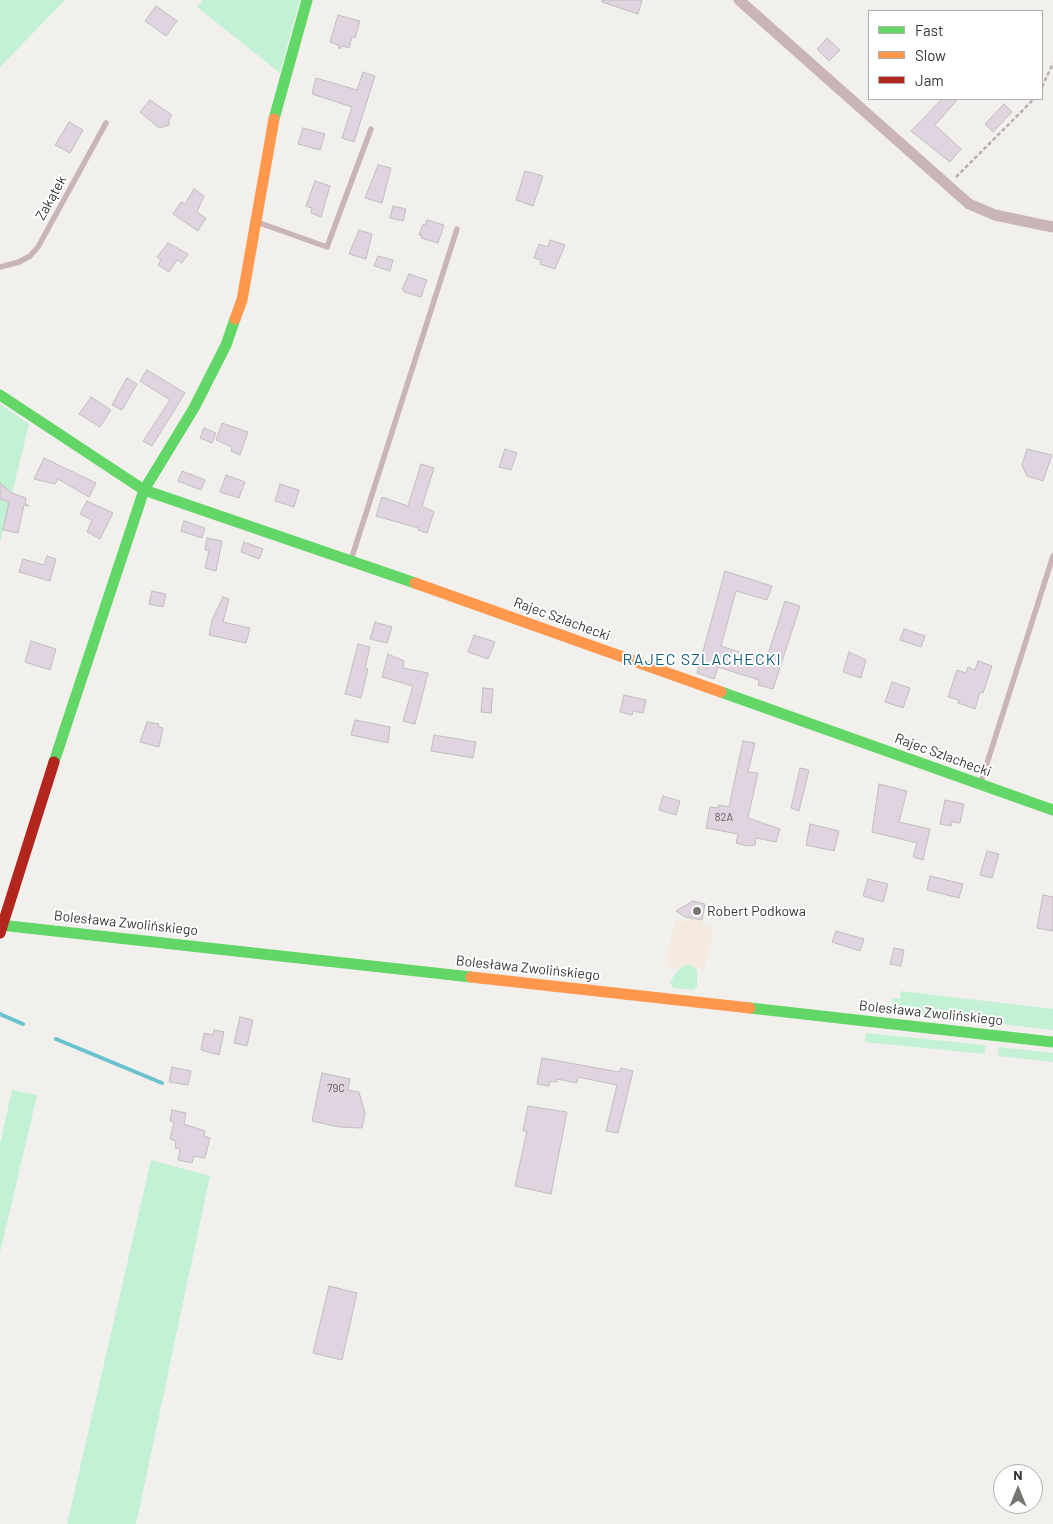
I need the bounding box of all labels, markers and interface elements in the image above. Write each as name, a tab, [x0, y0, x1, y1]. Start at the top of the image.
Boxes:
legend	[868, 10, 1043, 100]
text: Fast	[915, 21, 943, 39]
text: Slow	[915, 46, 946, 64]
text: Jam	[915, 71, 944, 89]
street label: Zakątek	[32, 173, 70, 223]
street label: Rajec Szlachecki	[511, 594, 613, 644]
district label: RAJEC SZLACHECKI	[620, 650, 784, 670]
street label: Rajec Szlachecki	[892, 730, 994, 780]
house number: 82A	[715, 810, 733, 824]
place label: Robert Podkowa	[707, 903, 806, 919]
marker: Robert Podkowa	[691, 905, 703, 917]
street label: Bolesława Zwolińskiego	[53, 907, 199, 939]
street label: Bolesława Zwolińskiego	[455, 952, 601, 984]
street label: Bolesława Zwolińskiego	[858, 997, 1004, 1029]
house number: 79C	[327, 1081, 345, 1095]
north arrow	[993, 1464, 1043, 1514]
text: N	[1013, 1466, 1023, 1483]

